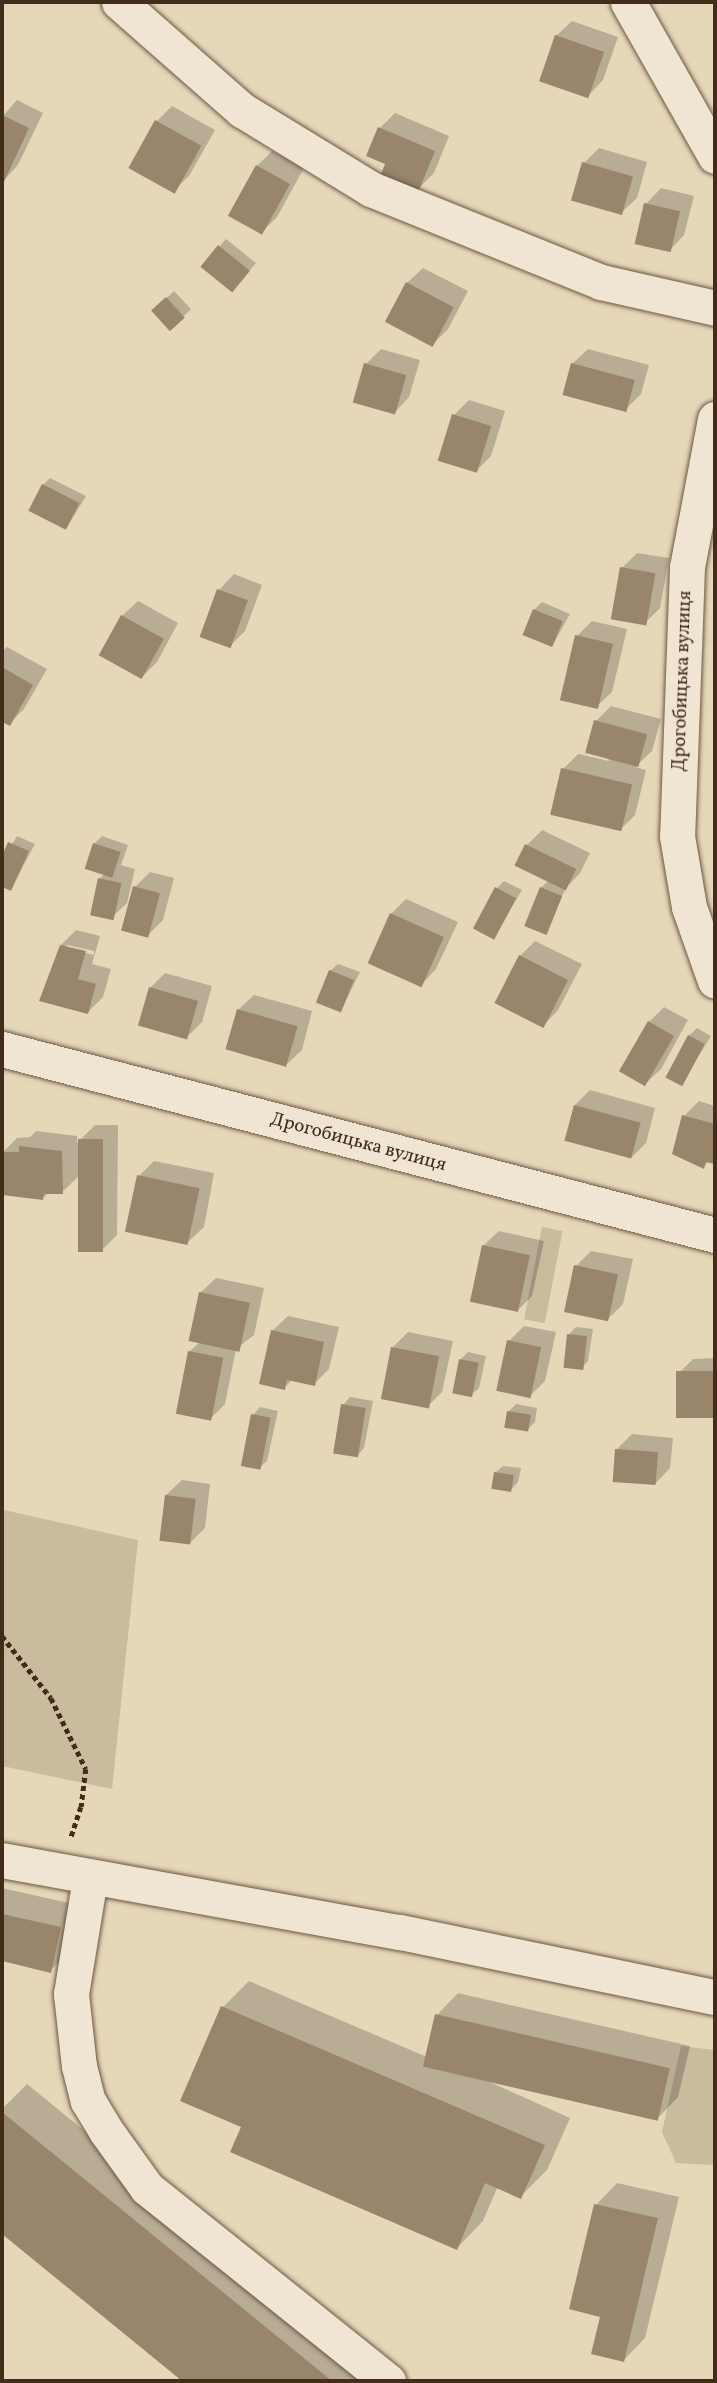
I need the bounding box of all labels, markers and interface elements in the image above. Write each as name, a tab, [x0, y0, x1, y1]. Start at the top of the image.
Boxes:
street label: Дрогобицька вулиця	[668, 590, 698, 772]
street label: Дрогобицька вулиця	[268, 1109, 448, 1177]

